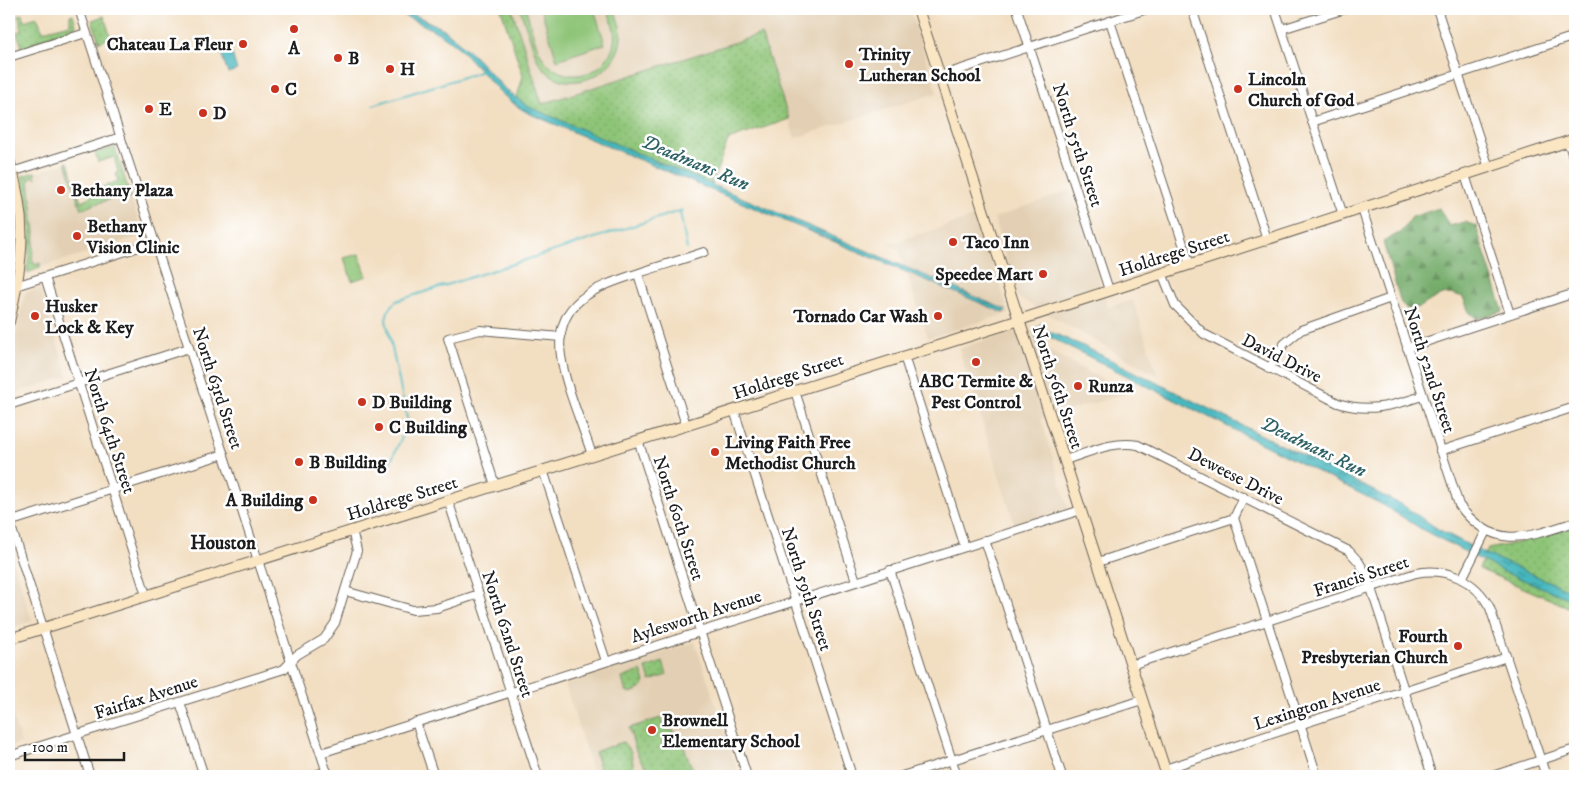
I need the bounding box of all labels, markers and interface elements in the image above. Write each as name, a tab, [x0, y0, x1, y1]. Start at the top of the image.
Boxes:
marker: A	[288, 23, 300, 35]
place label: Chateau La Fleur	[107, 34, 233, 56]
marker: Chateau La Fleur	[237, 38, 249, 50]
place label: A	[287, 38, 300, 60]
place label: Trinity Lutheran School	[858, 44, 981, 87]
place label: B	[348, 48, 359, 70]
marker: B	[332, 52, 344, 64]
marker: Trinity Lutheran School	[843, 58, 855, 70]
place label: H	[400, 59, 415, 81]
marker: H	[384, 63, 396, 75]
place label: Lincoln Church of God	[1248, 69, 1355, 112]
place label: C	[285, 79, 297, 101]
street label: North 55th Street	[1047, 81, 1107, 210]
marker: C	[269, 83, 281, 95]
marker: Lincoln Church of God	[1232, 83, 1244, 95]
place label: E	[159, 99, 172, 121]
marker: E	[143, 103, 155, 115]
place label: D	[213, 103, 226, 125]
marker: D	[197, 107, 209, 119]
water label: Deadmans Run	[638, 130, 753, 196]
place label: Bethany Plaza	[71, 180, 174, 202]
marker: Bethany Plaza	[55, 184, 67, 196]
place label: Bethany Vision Clinic	[86, 216, 180, 259]
street label: Holdrege Street	[1116, 226, 1232, 282]
marker: Bethany Vision Clinic	[71, 230, 83, 242]
place label: Taco Inn	[962, 232, 1030, 254]
marker: Taco Inn	[947, 236, 959, 248]
place label: Speedee Mart	[935, 264, 1033, 286]
marker: Speedee Mart	[1037, 268, 1049, 280]
place label: Husker Lock & Key	[45, 296, 134, 339]
street label: North 52nd Street	[1398, 304, 1460, 436]
place label: Tornado Car Wash	[793, 306, 929, 328]
marker: Husker Lock & Key	[29, 310, 41, 322]
marker: Tornado Car Wash	[932, 310, 944, 322]
street label: North 56th Street	[1027, 323, 1087, 452]
street label: North 63rd Street	[187, 325, 247, 452]
street label: David Drive	[1238, 329, 1325, 388]
street label: Holdrege Street	[730, 349, 846, 405]
marker: ABC Termite & Pest Control	[970, 356, 982, 368]
street label: North 64th Street	[78, 366, 140, 497]
place label: ABC Termite & Pest Control	[918, 371, 1033, 414]
place label: Runza	[1088, 376, 1134, 398]
marker: Runza	[1072, 380, 1084, 392]
place label: D Building	[372, 392, 452, 414]
marker: D Building	[356, 396, 368, 408]
water label: Deadmans Run	[1257, 412, 1370, 483]
place label: C Building	[389, 417, 468, 439]
marker: C Building	[373, 421, 385, 433]
place label: Living Faith Free Methodist Church	[725, 432, 856, 475]
street label: Deweese Drive	[1184, 443, 1287, 510]
marker: Living Faith Free Methodist Church	[709, 446, 721, 458]
place label: B Building	[309, 452, 387, 474]
street label: North 60th Street	[648, 453, 709, 584]
marker: B Building	[293, 456, 305, 468]
street label: Holdrege Street	[344, 472, 461, 526]
place label: A Building	[225, 490, 304, 512]
marker: A Building	[307, 494, 319, 506]
street label: North 59th Street	[776, 525, 836, 654]
district label: Houston	[190, 532, 257, 555]
street label: Francis Street	[1311, 551, 1412, 603]
street label: North 62nd Street	[476, 568, 538, 701]
street label: Aylesworth Avenue	[628, 585, 764, 648]
place label: Fourth Presbyterian Church	[1301, 626, 1449, 669]
marker: Fourth Presbyterian Church	[1452, 640, 1464, 652]
street label: Fairfax Avenue	[92, 671, 201, 725]
street label: Lexington Avenue	[1251, 674, 1383, 736]
place label: Brownell Elementary School	[662, 710, 800, 753]
marker: Brownell Elementary School	[646, 724, 658, 736]
scale bar	[25, 730, 124, 762]
text: 100 m	[32, 738, 68, 757]

